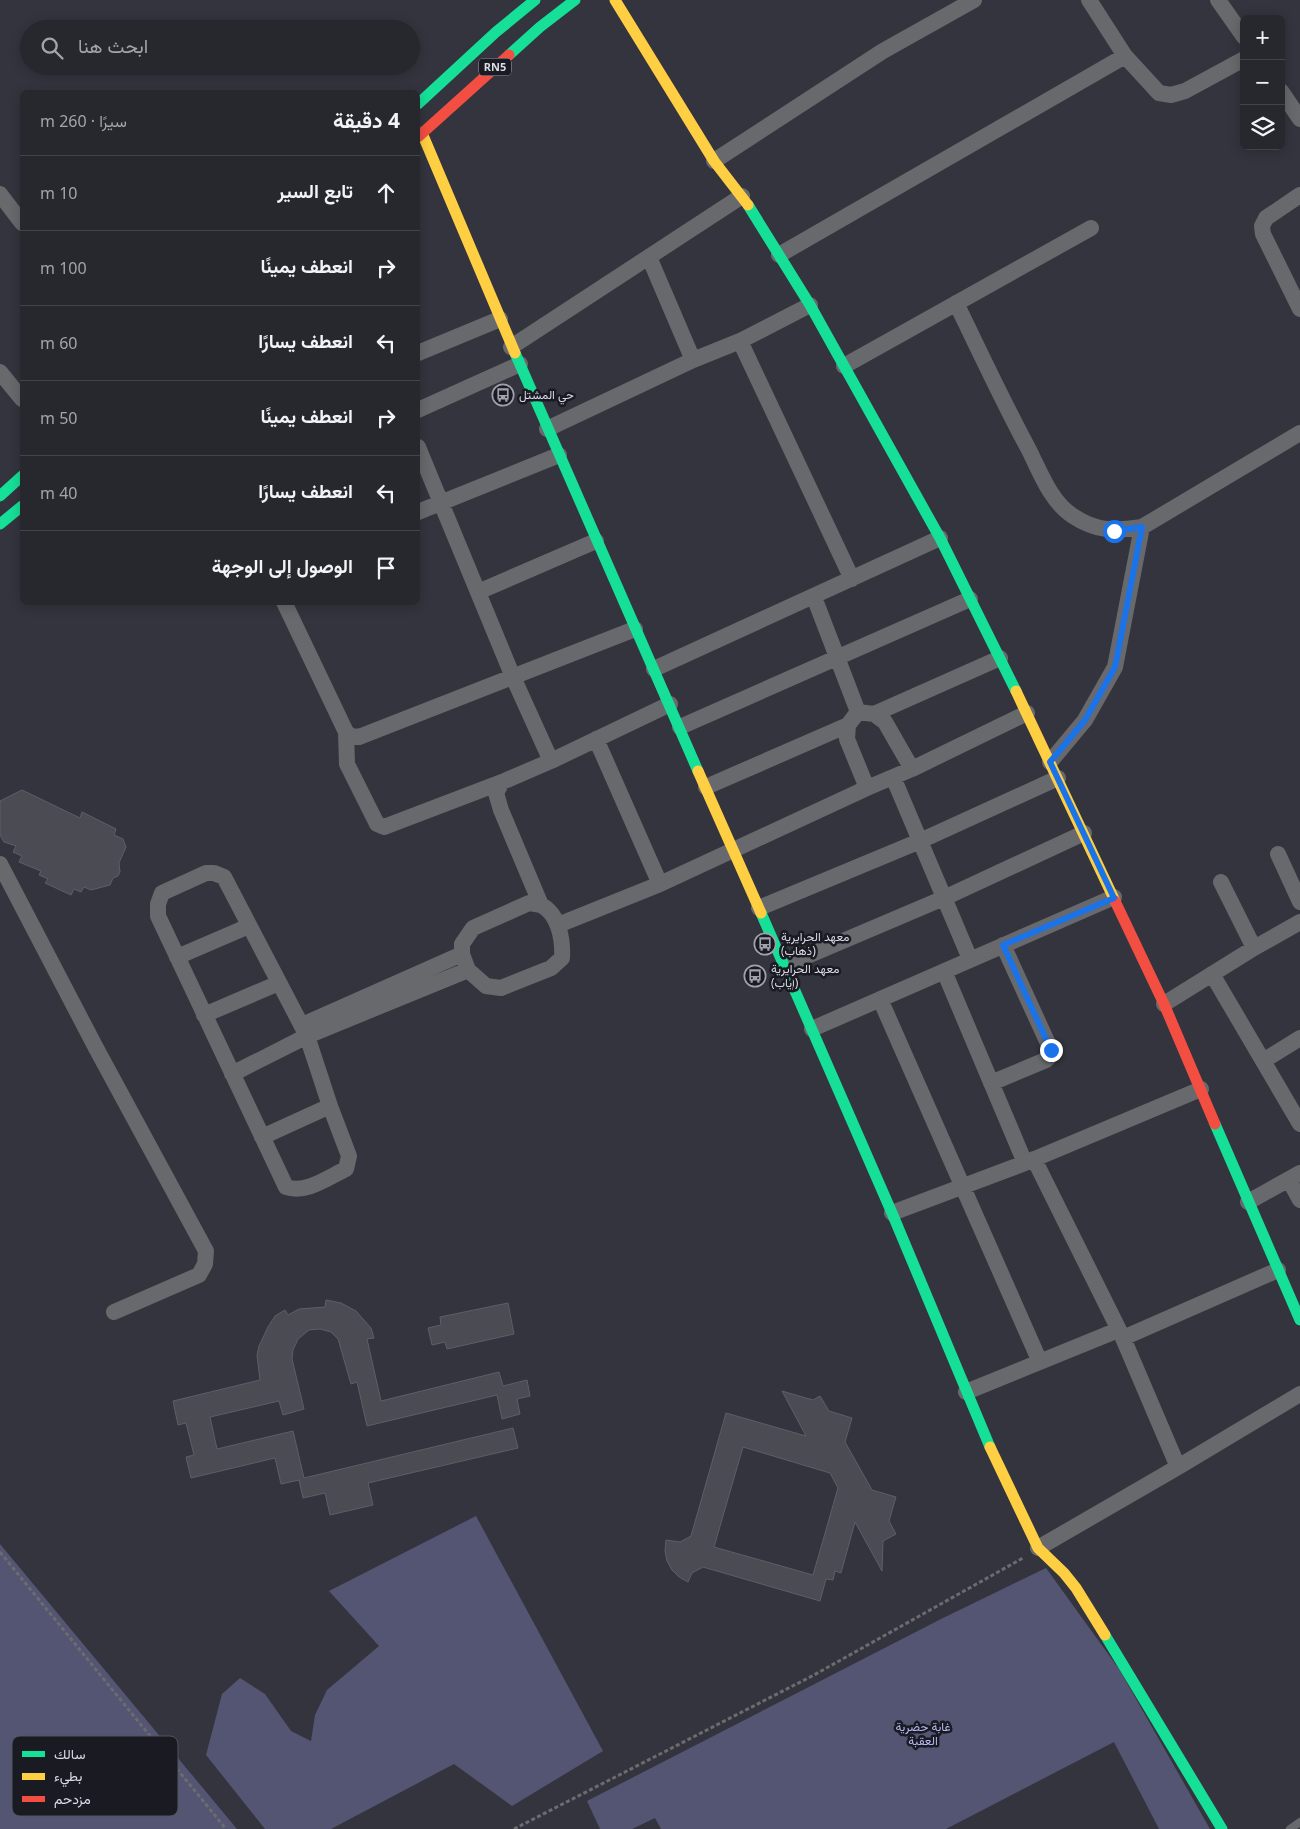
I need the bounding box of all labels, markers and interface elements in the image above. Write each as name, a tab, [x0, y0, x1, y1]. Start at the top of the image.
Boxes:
map controls	[1240, 15, 1285, 150]
button: +	[1240, 15, 1285, 60]
search box	[20, 20, 420, 75]
text: ابحث هنا	[78, 33, 148, 59]
icon: search	[38, 34, 66, 62]
road number: RN5	[479, 58, 511, 76]
button: −	[1240, 60, 1285, 105]
button: layers	[1240, 105, 1285, 150]
text: 4 دقيقة	[333, 106, 400, 134]
text: سيرًا · 260 m	[40, 110, 127, 132]
text: تابع السير	[277, 178, 353, 204]
icon: ahead	[372, 179, 400, 207]
text: 10 m	[40, 182, 77, 204]
text: انعطف يمينًا	[260, 253, 353, 279]
icon: right	[372, 254, 400, 282]
text: 100 m	[40, 257, 87, 279]
text: انعطف يسارًا	[258, 328, 353, 354]
icon: left	[372, 329, 400, 357]
text: 60 m	[40, 332, 77, 354]
bus stop icon: حي المشتل	[491, 383, 515, 407]
place label: حي المشتل	[519, 386, 574, 405]
text: انعطف يمينًا	[260, 403, 353, 429]
icon: right	[372, 404, 400, 432]
text: 50 m	[40, 407, 77, 429]
text: انعطف يسارًا	[258, 478, 353, 504]
icon: left	[372, 479, 400, 507]
text: 40 m	[40, 482, 77, 504]
route start	[1103, 520, 1126, 543]
text: الوصول إلى الوجهة	[212, 553, 353, 579]
icon: arrive	[372, 554, 400, 582]
place label: معهد الحرايرية (ذهاب)	[781, 928, 850, 959]
bus stop icon: معهد الحرايرية (ذهاب)	[753, 932, 777, 956]
place label: معهد الحرايرية (إياب)	[771, 960, 840, 991]
bus stop icon: معهد الحرايرية (إياب)	[743, 964, 767, 988]
route end	[1040, 1039, 1063, 1062]
park label: غابة حضرية العقبة	[895, 1718, 951, 1749]
legend	[12, 1736, 178, 1816]
text: سالك	[54, 1744, 85, 1763]
text: بطيء	[54, 1766, 82, 1788]
text: مزدحم	[54, 1789, 91, 1808]

